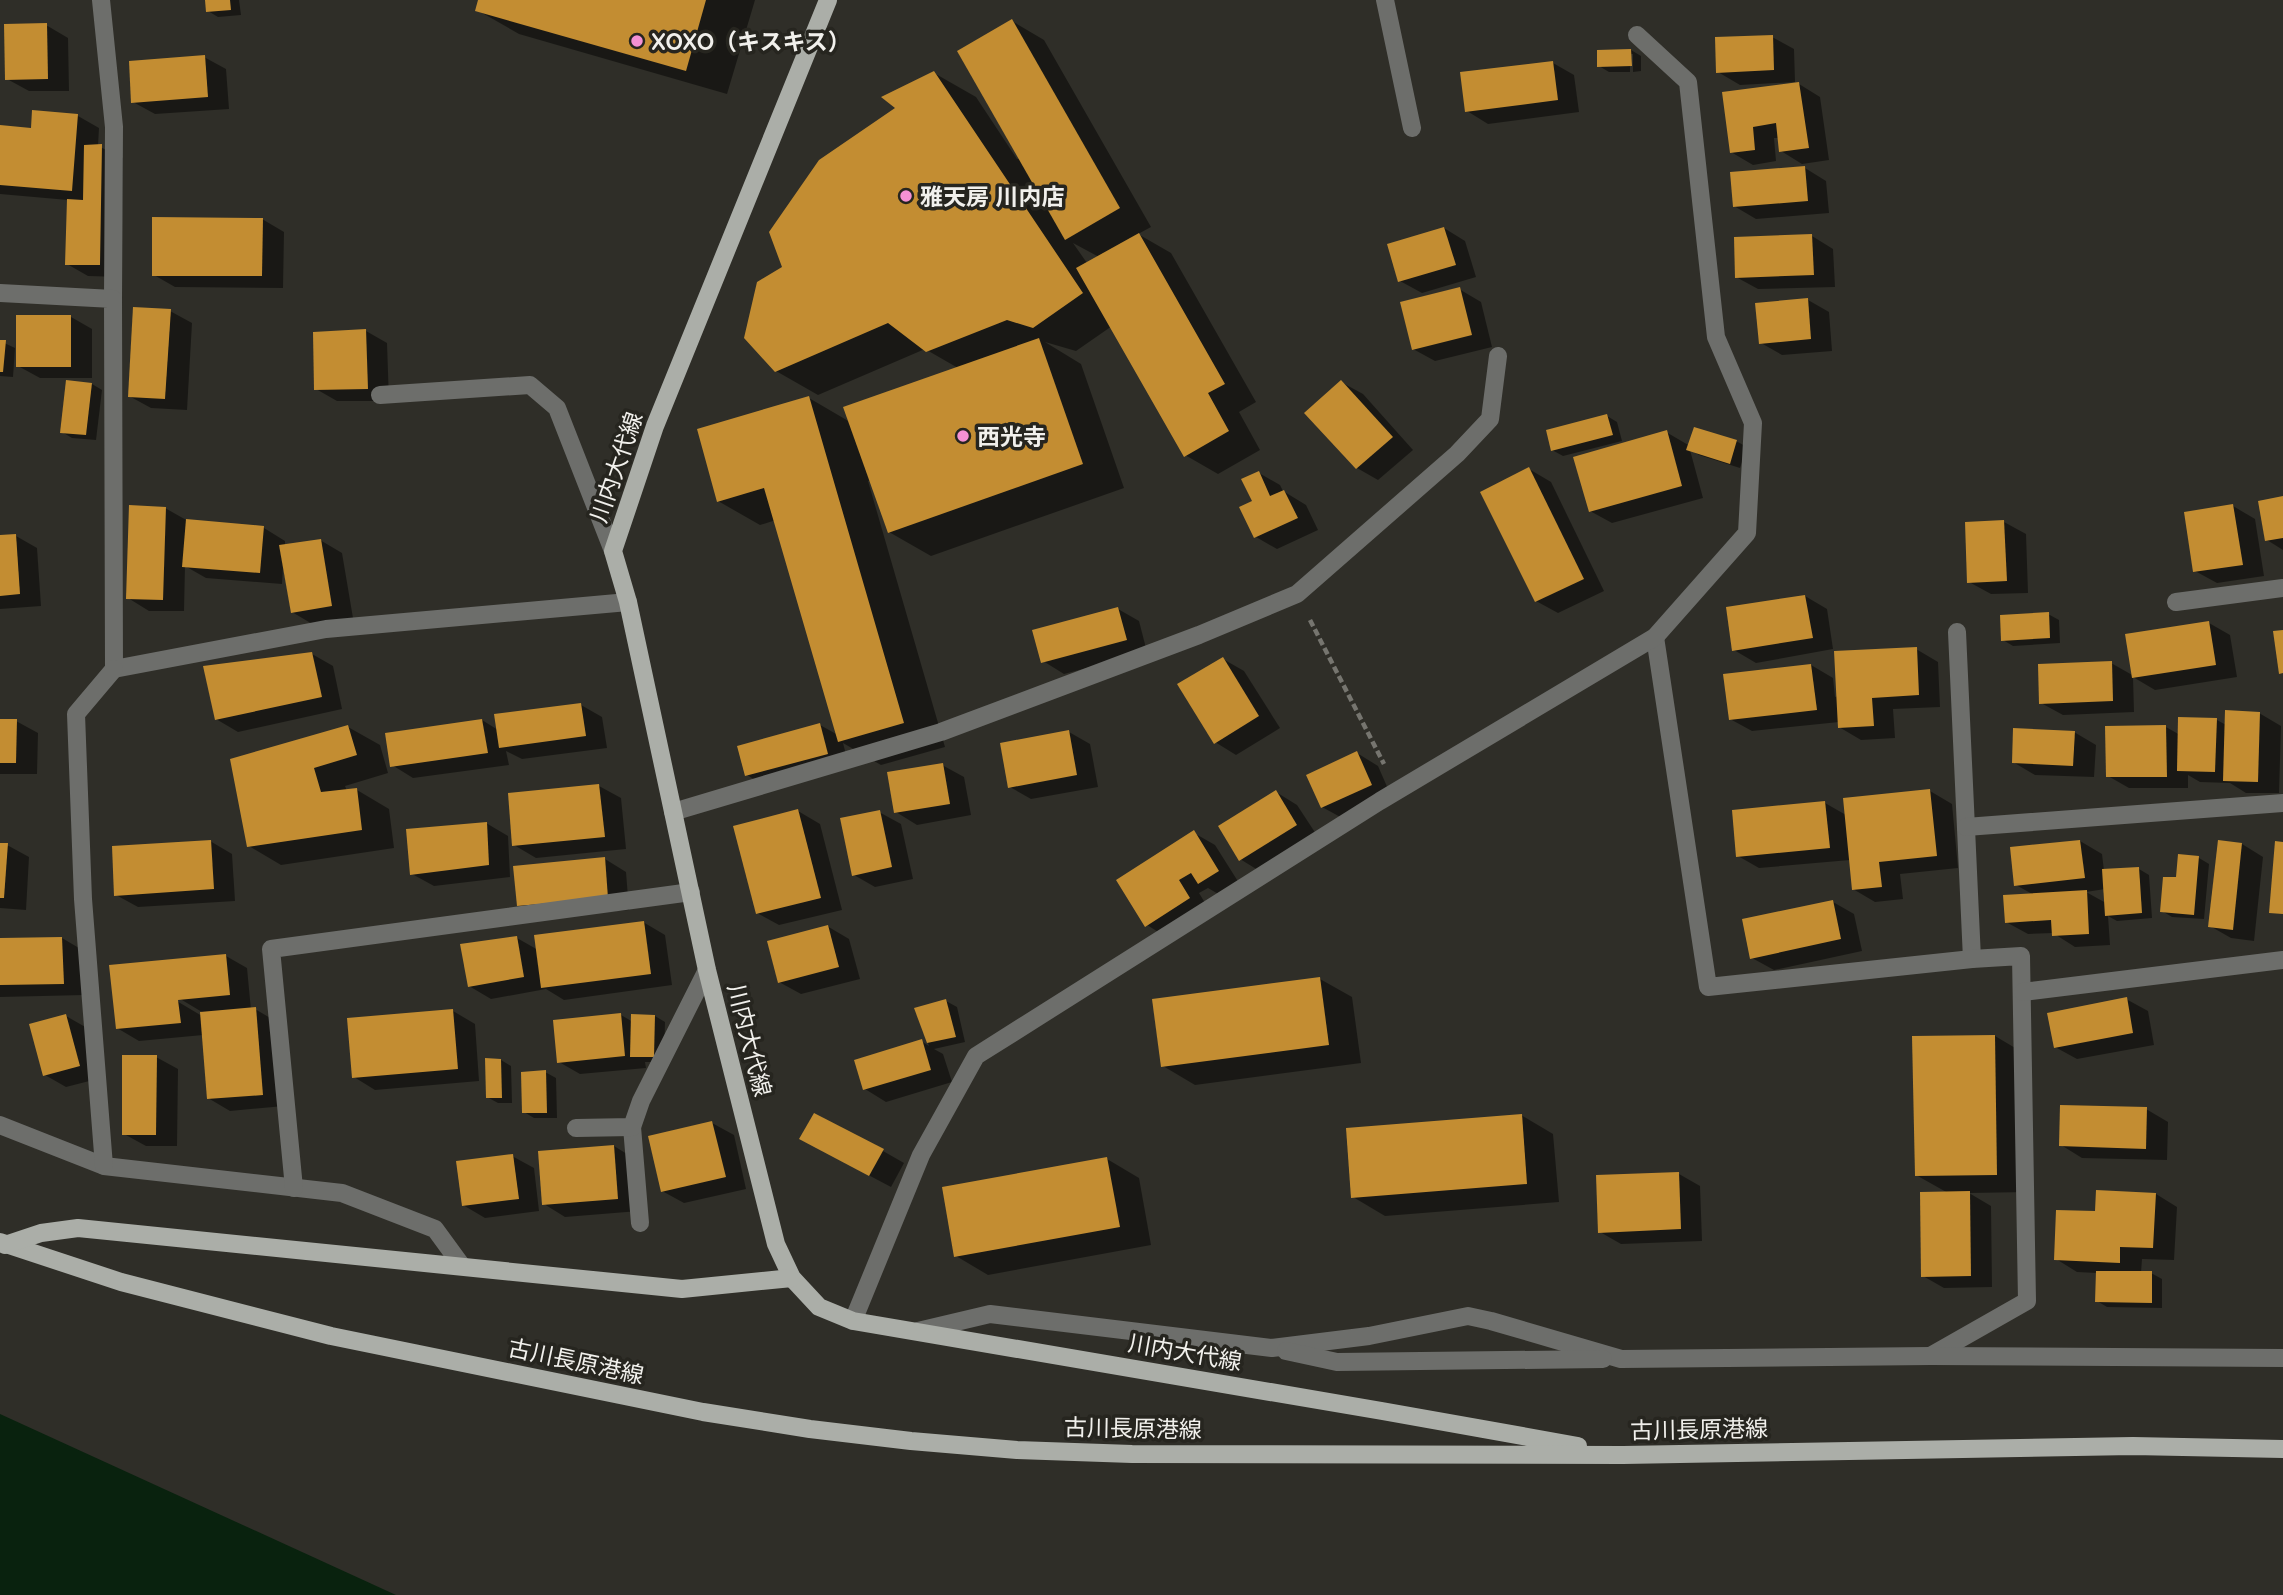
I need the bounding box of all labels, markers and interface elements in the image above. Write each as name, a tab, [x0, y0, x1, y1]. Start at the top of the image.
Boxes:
place label: XOXO（キスキス）	[651, 27, 851, 56]
marker: XOXO（キスキス）	[629, 33, 645, 49]
place label: 雅天房 川内店	[920, 182, 1064, 211]
marker: 雅天房 川内店	[898, 188, 914, 204]
street label: 川内大代線	[584, 408, 648, 526]
place label: 西光寺	[977, 422, 1046, 451]
marker: 西光寺	[955, 428, 971, 444]
street label: 川内大代線	[722, 981, 778, 1099]
street label: 川内大代線	[1126, 1328, 1244, 1376]
street label: 古川長原港線	[505, 1332, 647, 1390]
street label: 古川長原港線	[1064, 1412, 1202, 1444]
street label: 古川長原港線	[1630, 1413, 1768, 1445]

